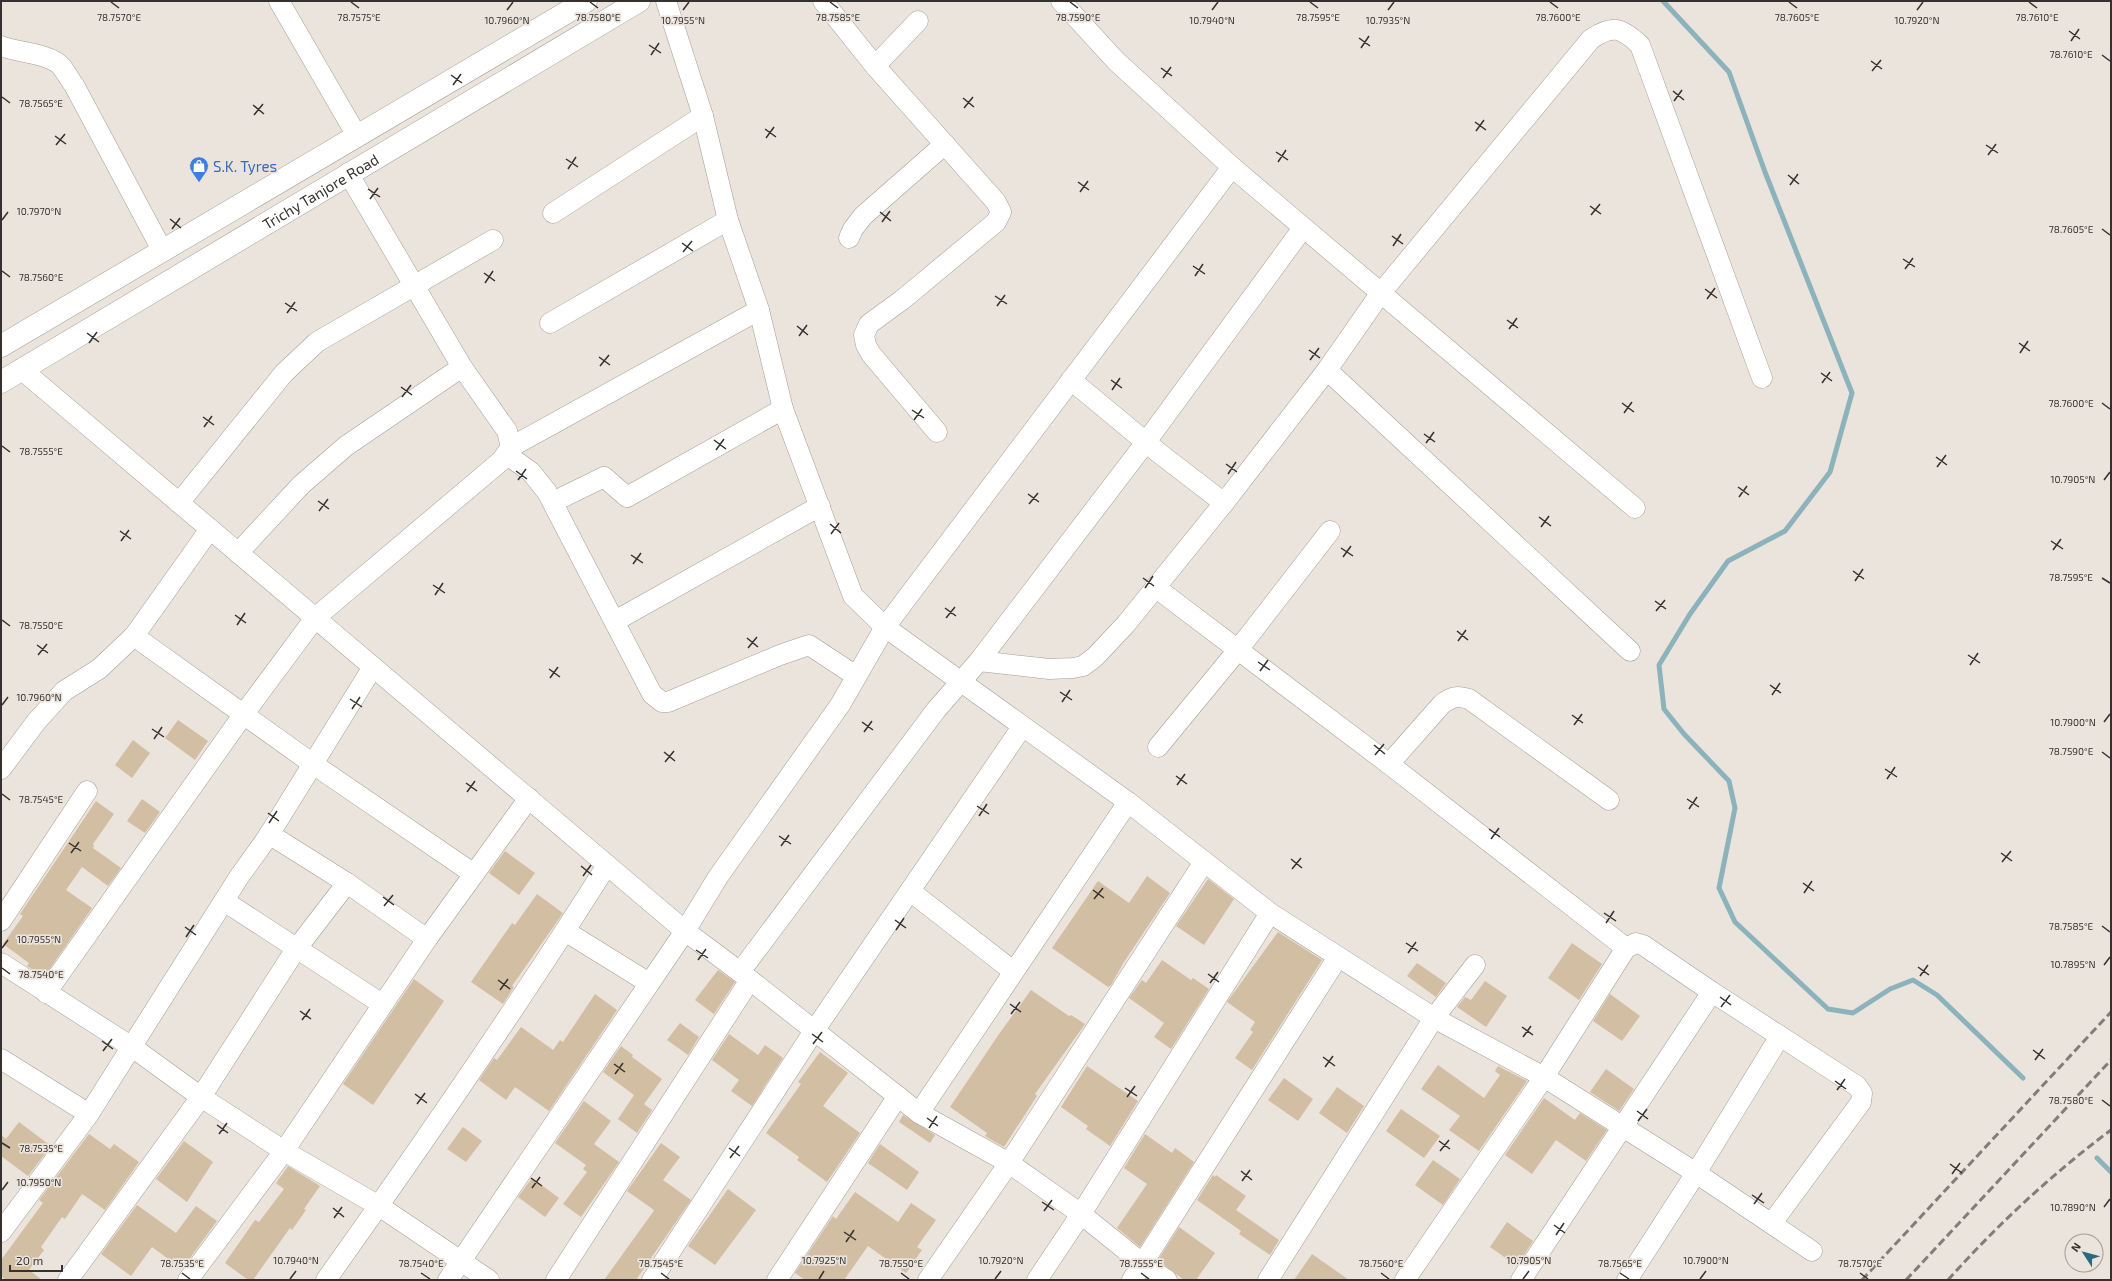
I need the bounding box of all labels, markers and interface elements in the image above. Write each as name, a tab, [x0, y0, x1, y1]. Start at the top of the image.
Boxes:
text: 78.7570°E	[97, 11, 141, 23]
text: 78.7575°E	[337, 11, 381, 23]
text: 78.7580°E	[576, 11, 621, 23]
text: 78.7585°E	[816, 11, 861, 23]
text: 78.7590°E	[1056, 11, 1101, 23]
text: 78.7595°E	[1296, 11, 1340, 23]
text: 78.7600°E	[1535, 11, 1581, 23]
text: 78.7605°E	[1775, 11, 1820, 23]
text: 78.7610°E	[2015, 11, 2059, 23]
text: 10.7960°N	[484, 14, 530, 26]
text: 10.7955°N	[661, 14, 705, 26]
text: 10.7940°N	[1189, 14, 1235, 26]
text: 10.7935°N	[1366, 14, 1410, 26]
text: 10.7920°N	[1894, 14, 1940, 26]
text: 78.7610°E	[2049, 48, 2093, 60]
text: 78.7565°E	[19, 97, 63, 109]
street label: Trichy Tanjore Road	[259, 150, 382, 233]
shop icon: S.K. Tyres	[188, 155, 210, 183]
place label: S.K. Tyres	[213, 157, 277, 175]
text: 10.7970°N	[17, 205, 61, 217]
text: 78.7605°E	[2049, 223, 2094, 235]
text: 78.7560°E	[19, 271, 64, 283]
text: 78.7600°E	[2048, 397, 2094, 409]
text: 78.7555°E	[19, 445, 63, 457]
text: 10.7905°N	[2051, 473, 2095, 485]
text: 78.7595°E	[2049, 571, 2093, 583]
text: 78.7550°E	[19, 619, 64, 631]
text: 10.7960°N	[16, 691, 62, 703]
text: 10.7900°N	[2050, 716, 2096, 728]
text: 78.7590°E	[2049, 745, 2094, 757]
text: 78.7545°E	[19, 793, 64, 805]
text: 78.7585°E	[2049, 920, 2094, 932]
text: 10.7955°N	[17, 933, 61, 945]
text: 10.7895°N	[2051, 958, 2095, 970]
text: 78.7540°E	[18, 968, 64, 980]
text: 78.7580°E	[2049, 1094, 2094, 1106]
text: 78.7535°E	[19, 1142, 63, 1154]
text: 10.7950°N	[17, 1176, 61, 1188]
text: 10.7890°N	[2050, 1201, 2096, 1213]
north arrow	[2064, 1233, 2104, 1273]
text: N	[2068, 1240, 2083, 1254]
scale bar	[10, 1247, 62, 1273]
text: 20 m	[16, 1253, 43, 1267]
text: 10.7940°N	[273, 1254, 319, 1266]
text: 10.7925°N	[802, 1254, 846, 1266]
text: 10.7920°N	[978, 1254, 1024, 1266]
text: 10.7905°N	[1507, 1254, 1551, 1266]
text: 10.7900°N	[1683, 1254, 1729, 1266]
text: 78.7535°E	[160, 1257, 204, 1269]
text: 78.7540°E	[398, 1257, 444, 1269]
text: 78.7545°E	[639, 1257, 684, 1269]
text: 78.7550°E	[879, 1257, 924, 1269]
text: 78.7555°E	[1119, 1257, 1163, 1269]
text: 78.7560°E	[1359, 1257, 1404, 1269]
text: 78.7565°E	[1598, 1257, 1642, 1269]
text: 78.7570°E	[1838, 1257, 1882, 1269]

